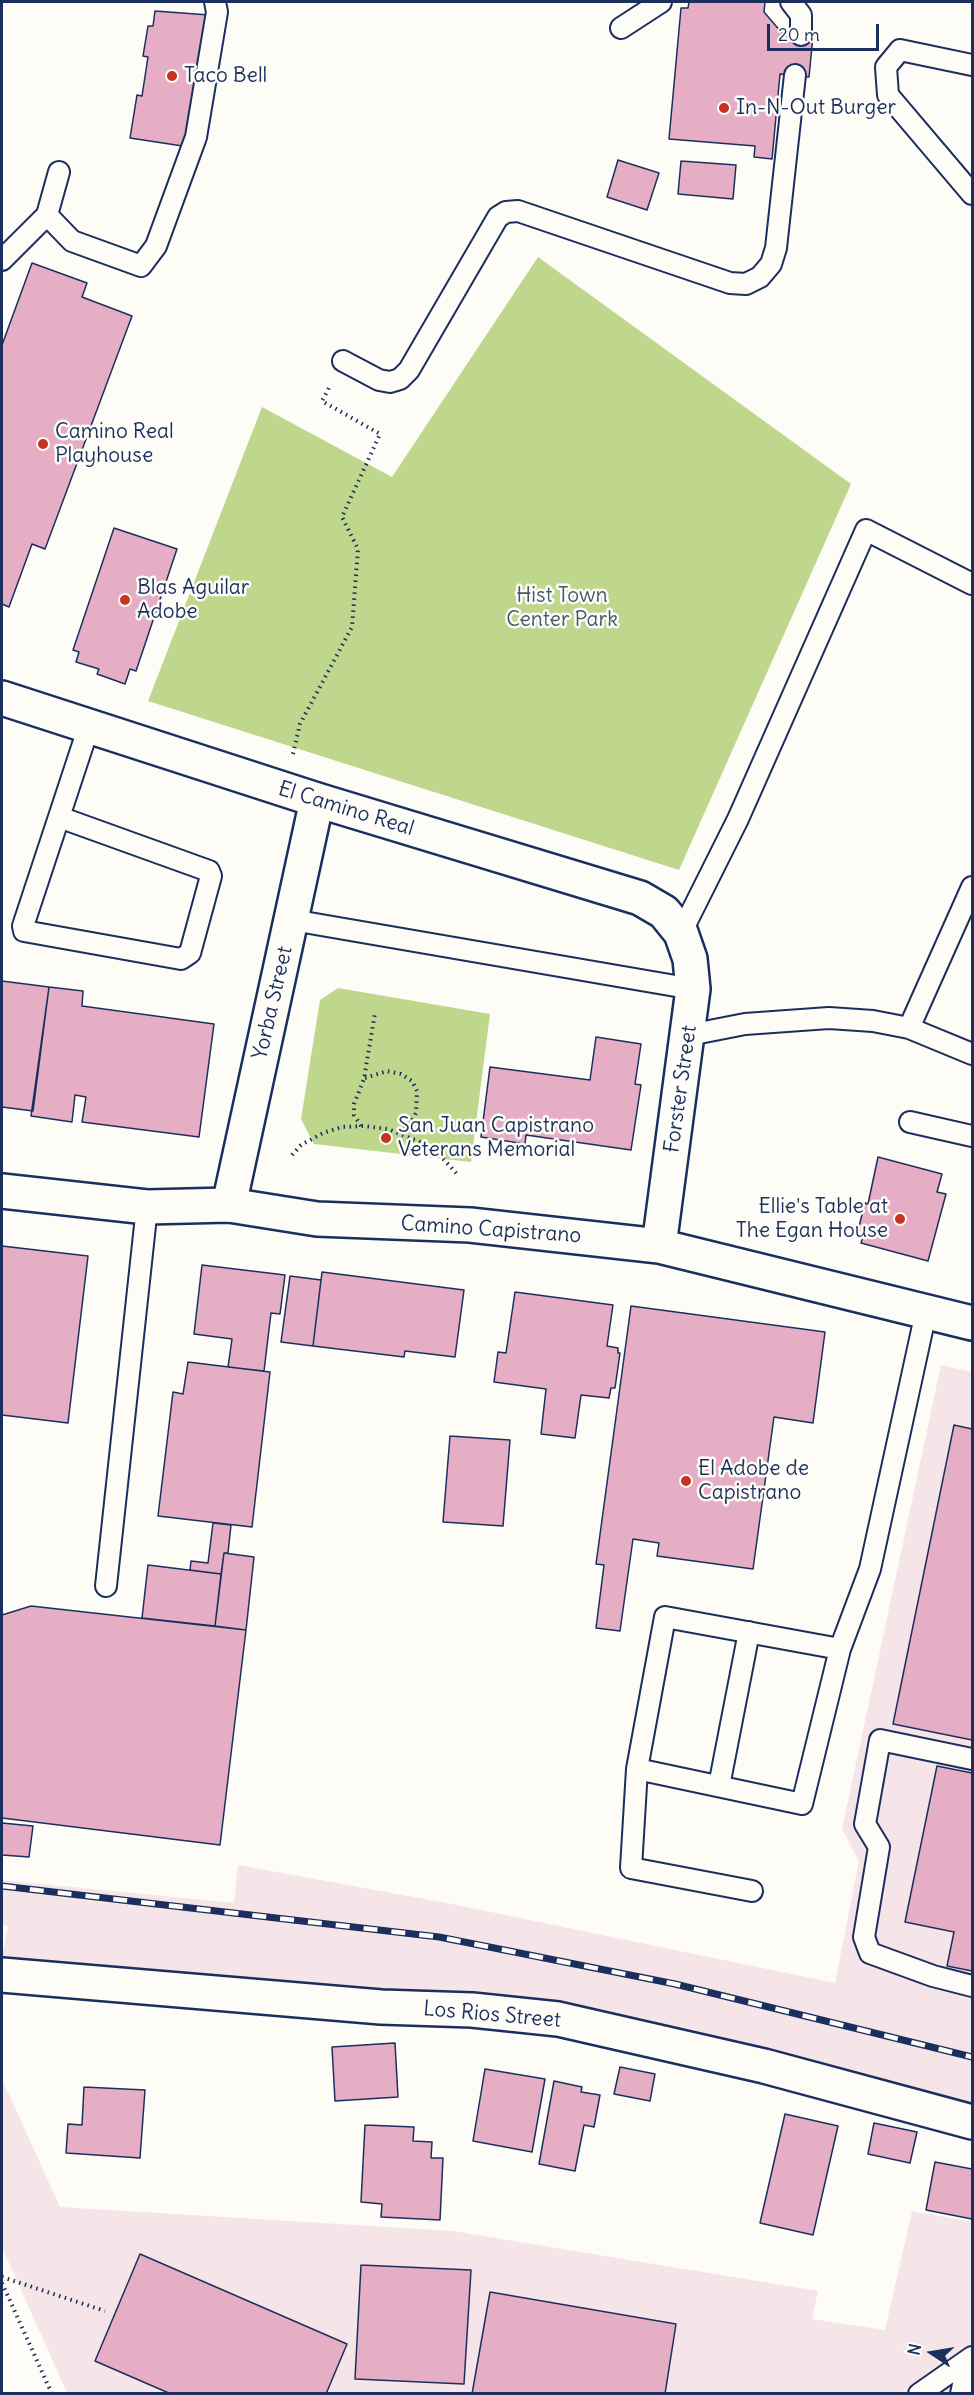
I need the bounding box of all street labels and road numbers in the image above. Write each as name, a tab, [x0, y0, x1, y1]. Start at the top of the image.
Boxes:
street label: El Camino Real	[275, 776, 417, 842]
street label: Yorba Street	[248, 944, 298, 1062]
street label: Forster Street	[660, 1024, 702, 1154]
street label: Camino Capistrano	[400, 1211, 582, 1249]
street label: Los Rios Street	[422, 1996, 562, 2034]

